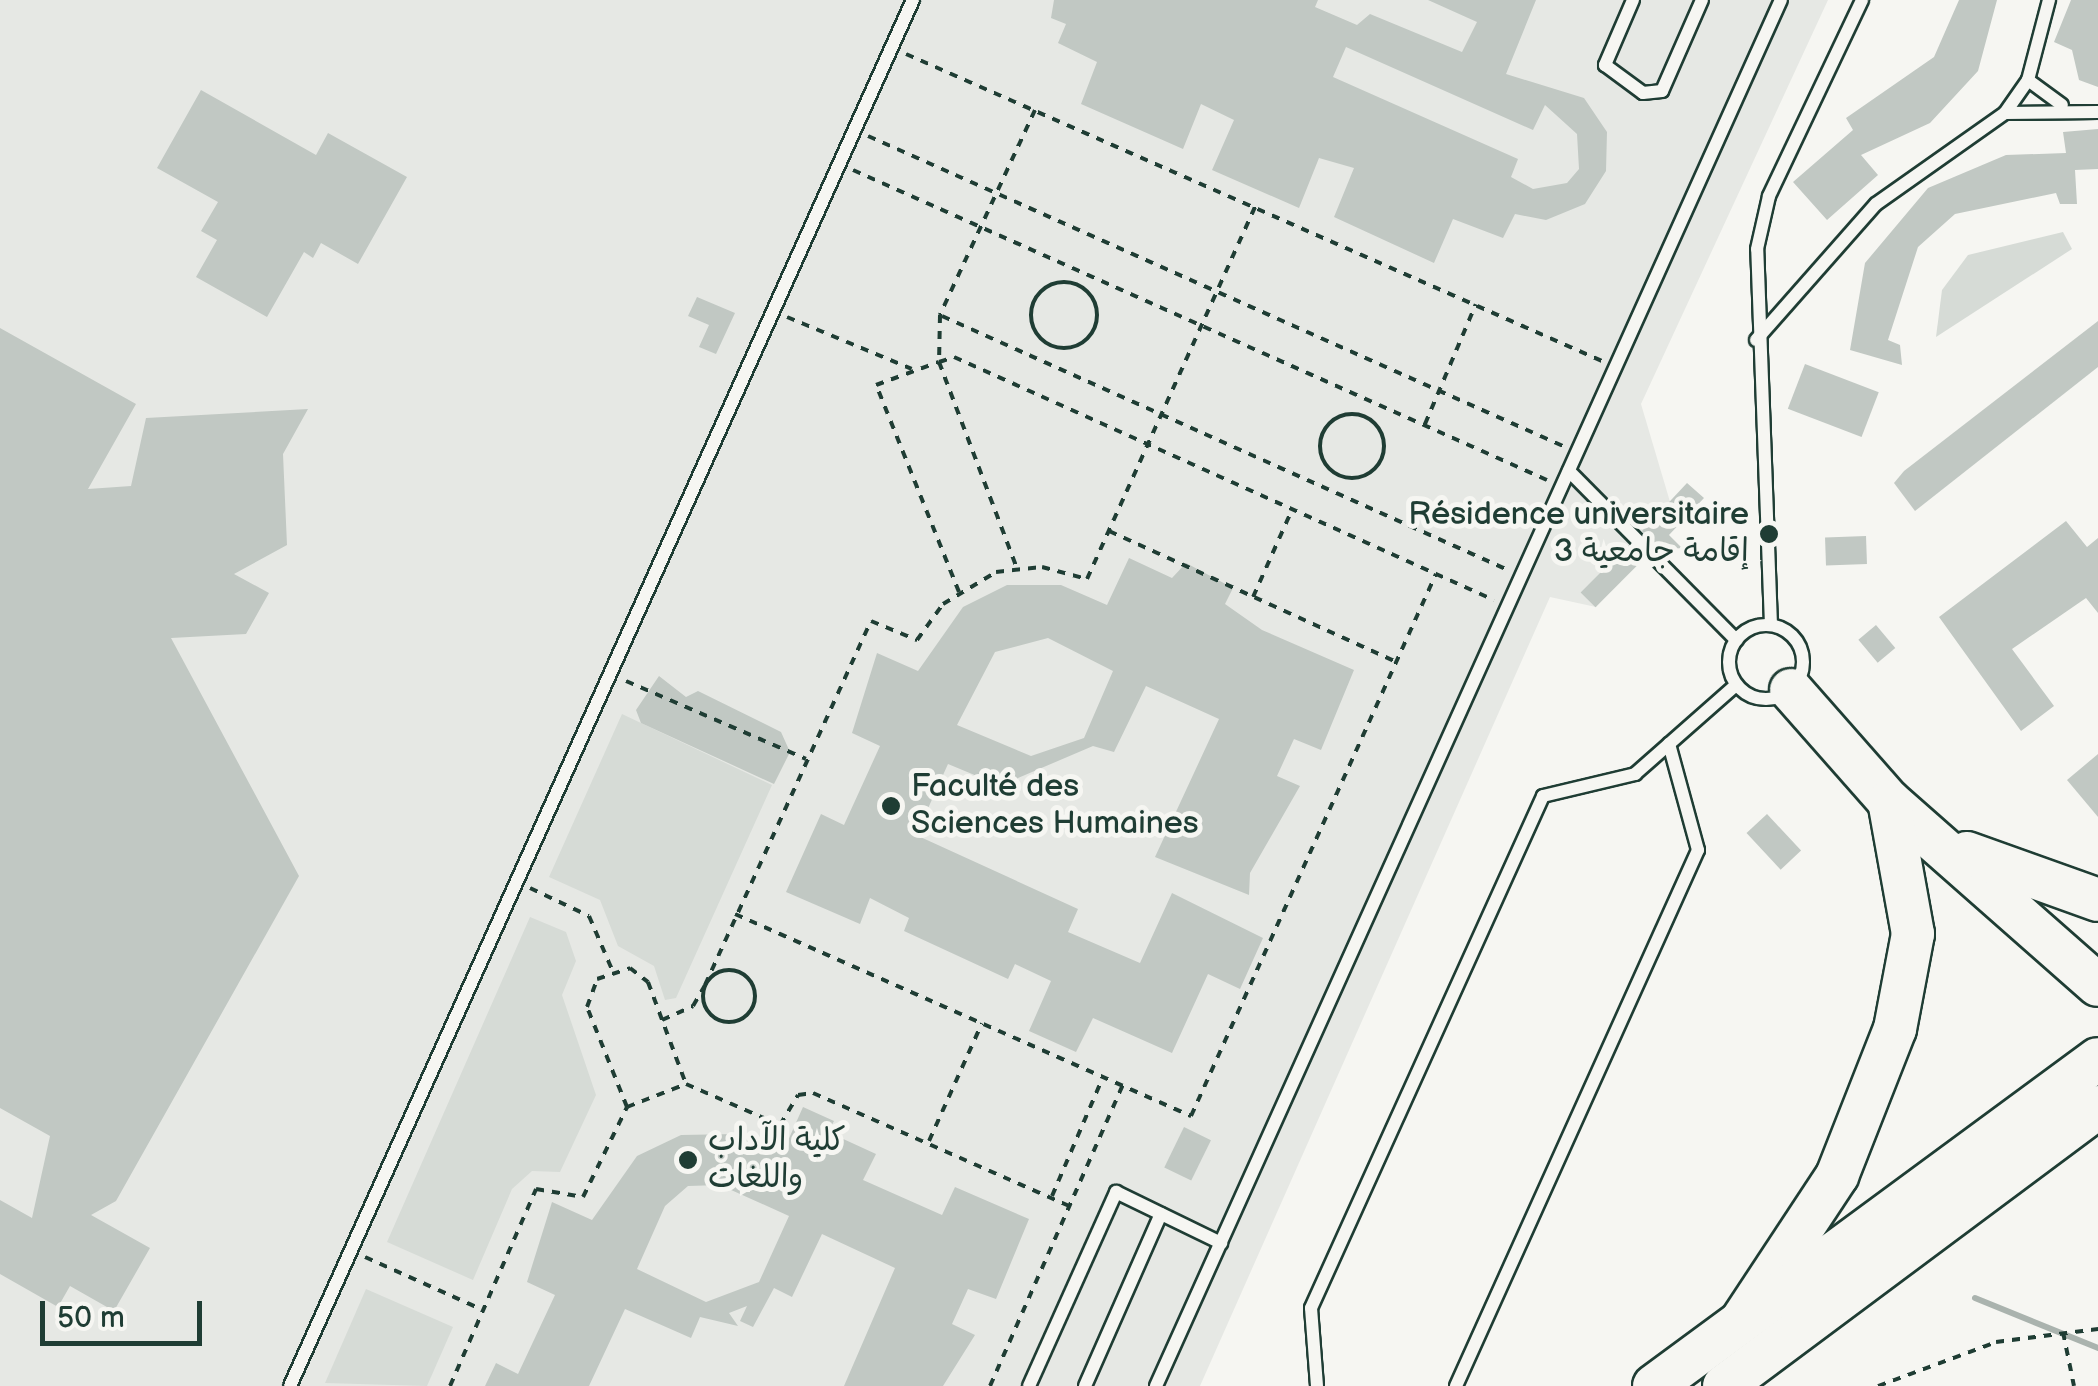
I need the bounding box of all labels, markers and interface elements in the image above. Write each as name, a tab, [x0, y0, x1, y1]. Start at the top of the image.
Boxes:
place label: Résidence universitaire إقامة جامعية 3	[1408, 497, 1749, 572]
marker: Résidence universitaire إقامة جامعية 3	[1758, 523, 1780, 545]
place label: Faculté des Sciences Humaines	[911, 769, 1199, 844]
marker: Faculté des Sciences Humaines	[880, 795, 902, 817]
place label: كلية الآداب واللغات	[708, 1123, 846, 1198]
marker: كلية الآداب واللغات	[677, 1149, 699, 1171]
scale bar	[45, 1281, 208, 1343]
text: 50 m	[57, 1300, 125, 1336]

